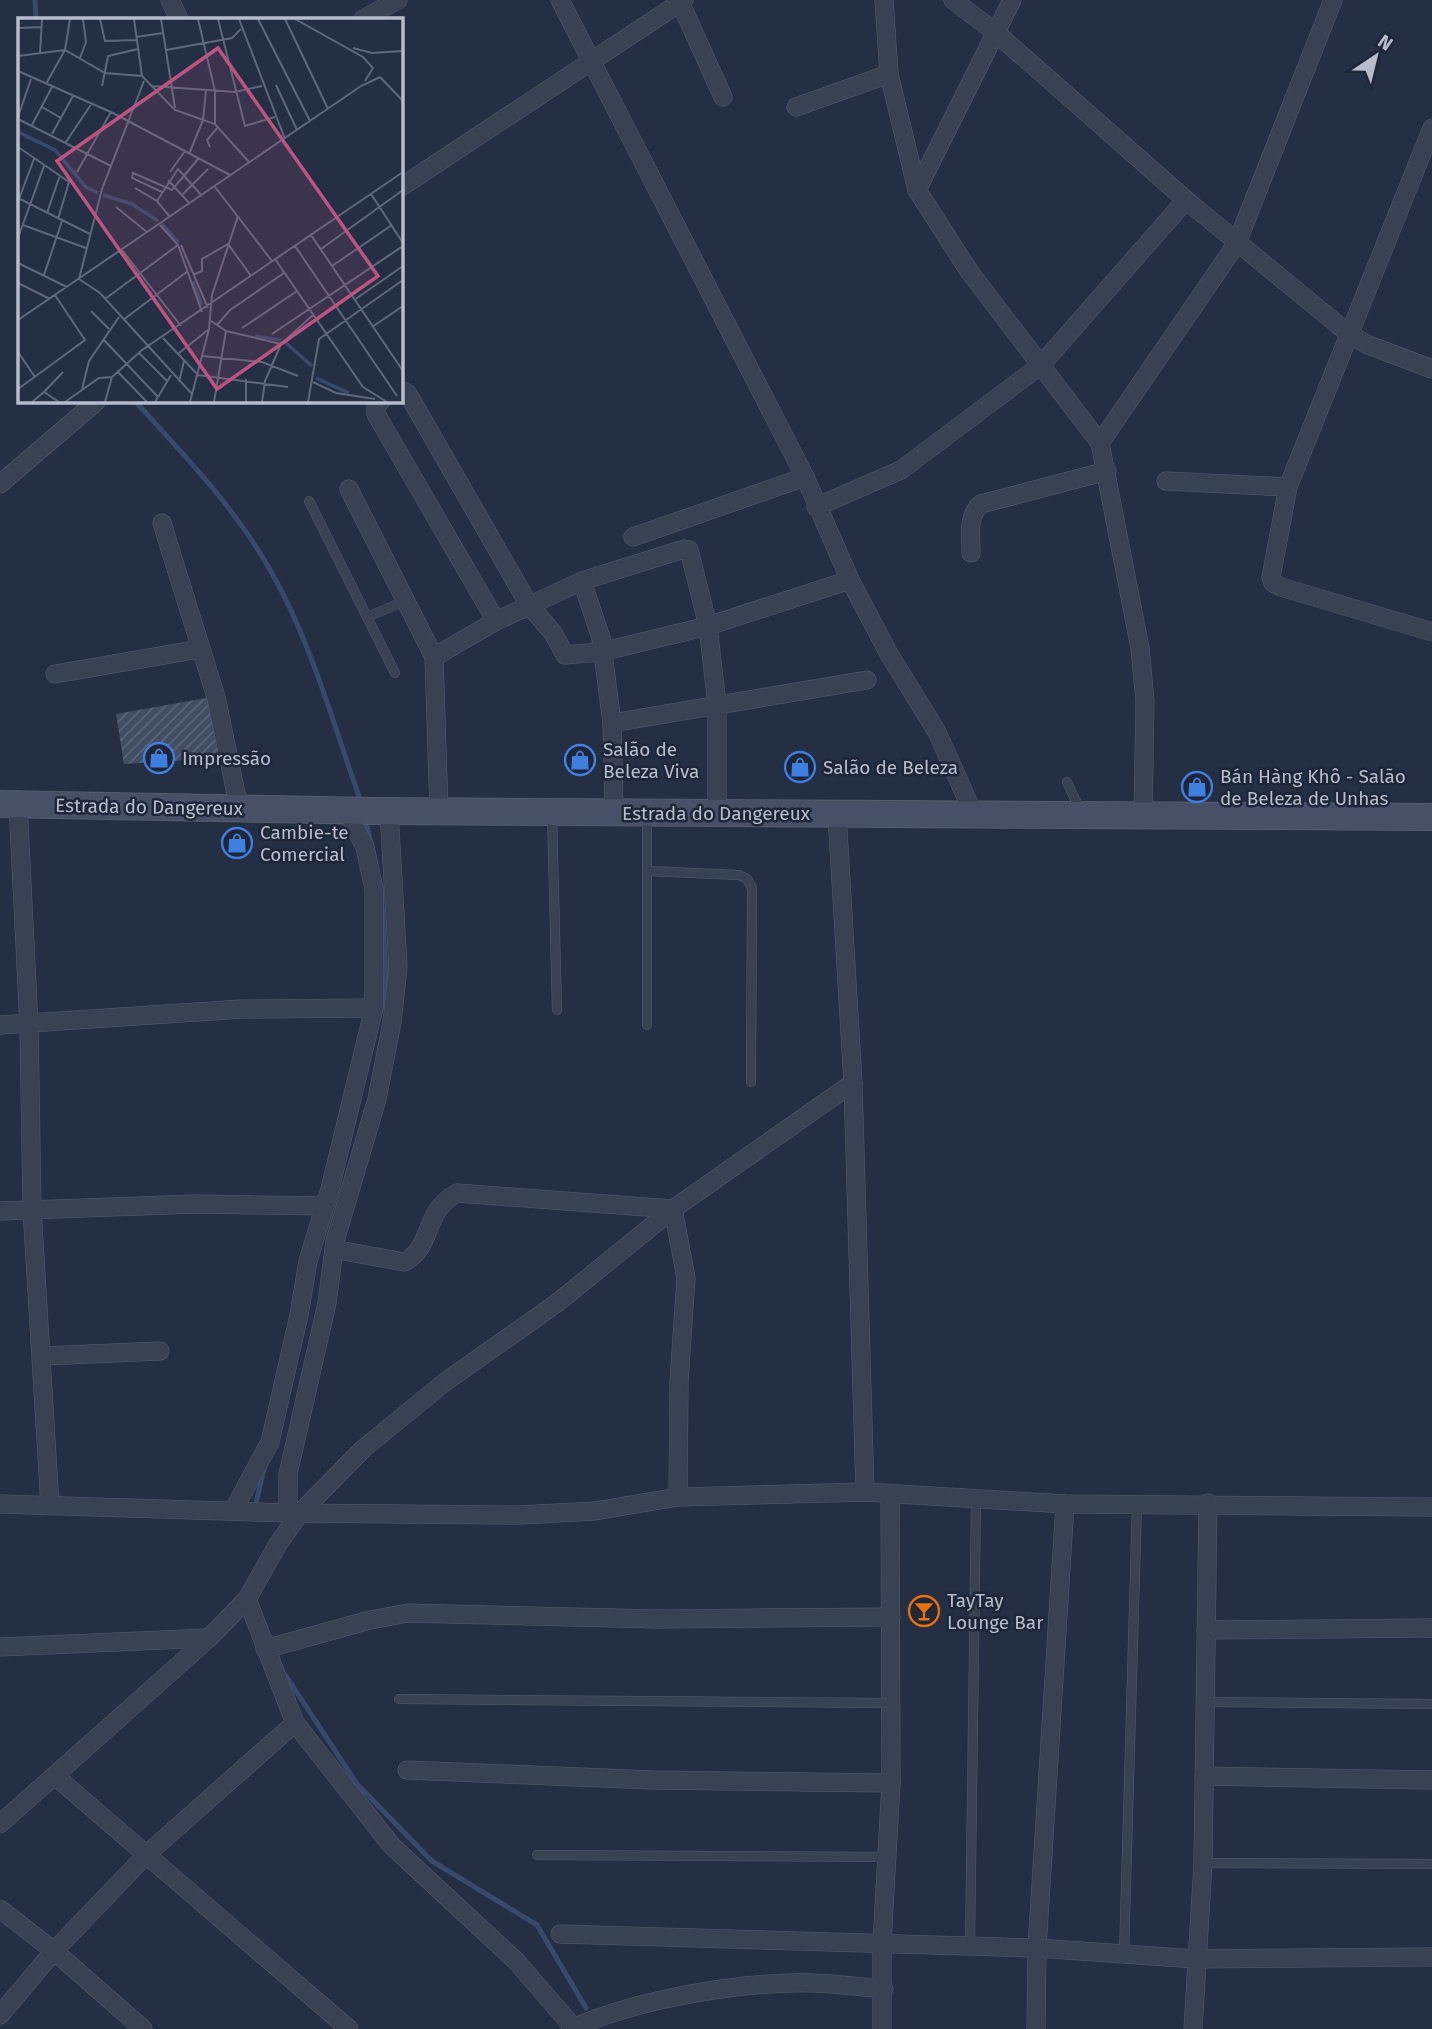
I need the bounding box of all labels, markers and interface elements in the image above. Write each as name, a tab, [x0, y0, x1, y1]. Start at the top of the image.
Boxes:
inset map	[18, 18, 402, 402]
north arrow	[1341, 21, 1411, 91]
text: N	[1374, 29, 1397, 56]
place label: Salão de Beleza Viva	[603, 738, 699, 783]
shop icon: Impressão	[142, 741, 176, 775]
shop icon: Salão de Beleza Viva	[563, 743, 597, 777]
place label: Impressão	[182, 747, 271, 770]
shop icon: Salão de Beleza	[783, 750, 817, 784]
place label: Salão de Beleza	[823, 756, 958, 779]
place label: Bán Hàng Khô - Salão de Beleza de Unhas	[1220, 765, 1406, 810]
shop icon: Bán Hàng Khô - Salão de Beleza de Unhas	[1180, 770, 1214, 804]
street label: Estrada do Dangereux	[55, 794, 244, 820]
street label: Estrada do Dangereux	[622, 802, 811, 825]
place label: Cambie-te Comercial	[260, 821, 349, 866]
shop icon: Cambie-te Comercial	[220, 826, 254, 860]
place label: TayTay Lounge Bar	[947, 1589, 1044, 1634]
bar icon: TayTay Lounge Bar	[907, 1594, 941, 1628]

